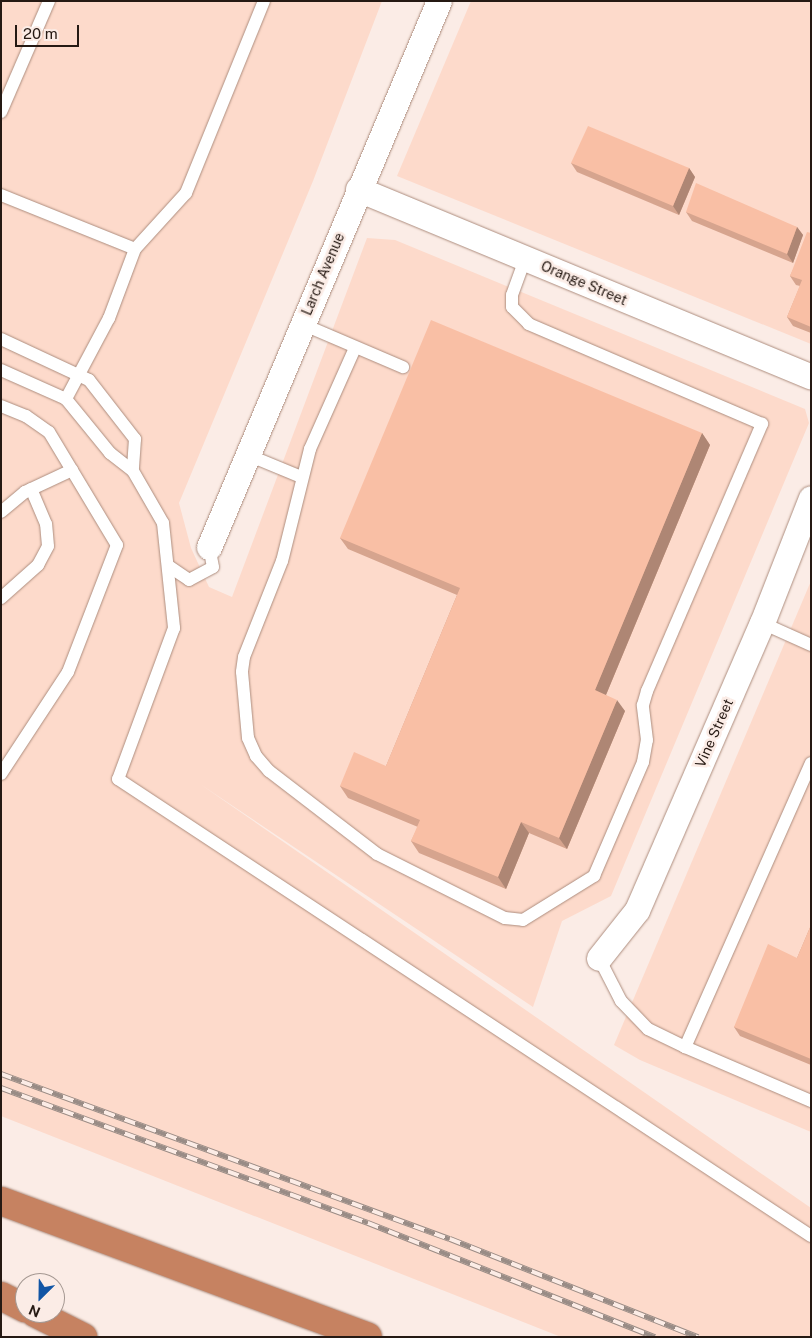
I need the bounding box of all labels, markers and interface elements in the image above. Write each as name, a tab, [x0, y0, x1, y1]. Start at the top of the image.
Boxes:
scale bar	[18, 15, 81, 47]
text: 20 m	[23, 25, 58, 42]
street label: Larch Avenue	[298, 230, 348, 318]
street label: Orange Street	[538, 257, 630, 309]
street label: Vine Street	[691, 696, 737, 770]
north arrow	[15, 1273, 65, 1323]
text: N	[26, 1301, 43, 1320]

